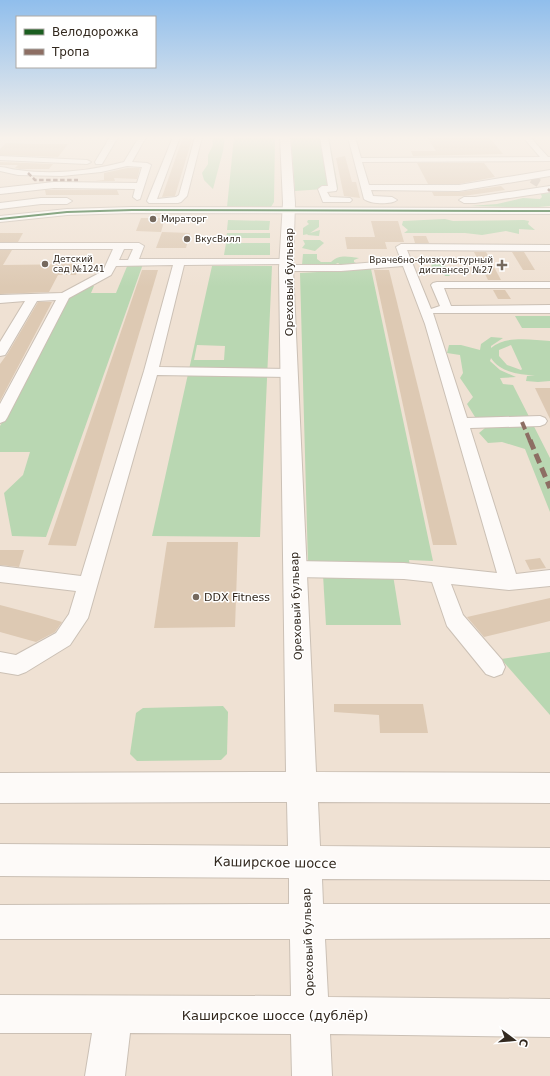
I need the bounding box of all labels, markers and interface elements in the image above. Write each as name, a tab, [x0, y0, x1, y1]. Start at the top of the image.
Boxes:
legend	[16, 16, 156, 68]
text: Велодорожка	[52, 25, 139, 39]
text: Тропа	[51, 45, 90, 59]
marker: Мираторг	[148, 214, 158, 224]
place label: Мираторг	[161, 214, 207, 224]
street label: Ореховый бульвар	[283, 228, 296, 336]
marker: ВкусВилл	[182, 234, 192, 244]
place label: ВкусВилл	[195, 234, 240, 244]
place label: Детский сад №1241	[53, 254, 105, 274]
place label: Врачебно-физкультурный диспансер №27	[369, 255, 493, 275]
marker: Детский сад №1241	[40, 259, 50, 269]
marker: Врачебно-физкультурный диспансер №27	[496, 259, 508, 271]
street label: Ореховый бульвар	[288, 552, 305, 660]
place label: DDX Fitness	[204, 591, 270, 604]
marker: DDX Fitness	[191, 592, 201, 602]
street label: Каширское шоссе	[213, 854, 337, 871]
street label: Ореховый бульвар	[300, 888, 317, 996]
street label: Каширское шоссе (дублёр)	[182, 1008, 368, 1023]
north arrow	[494, 1020, 534, 1060]
text: С	[516, 1037, 530, 1048]

